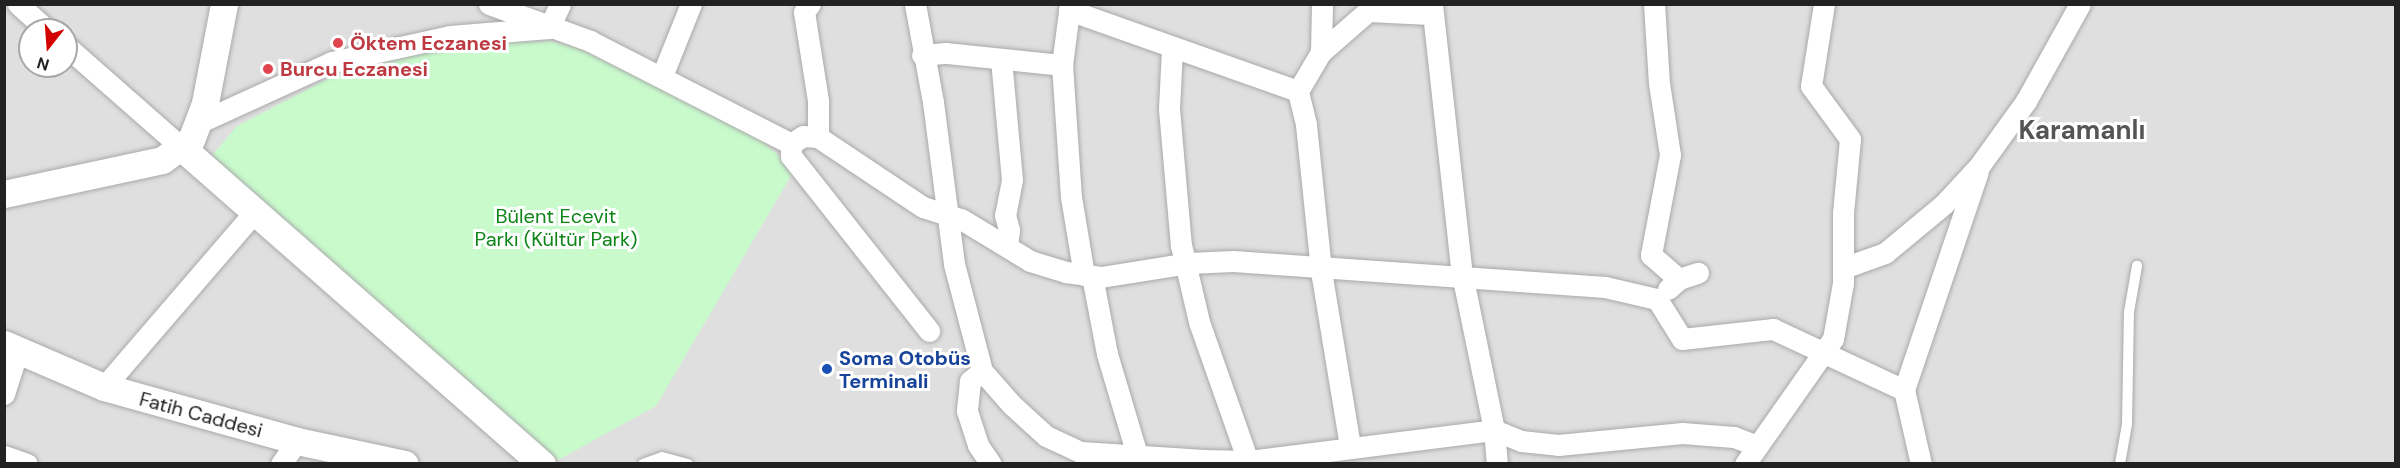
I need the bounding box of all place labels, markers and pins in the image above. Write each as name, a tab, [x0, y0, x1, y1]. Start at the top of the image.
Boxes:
place label: Öktem Eczanesi	[350, 31, 507, 55]
marker: Öktem Eczanesi	[331, 36, 345, 50]
place label: Burcu Eczanesi	[280, 57, 428, 81]
marker: Burcu Eczanesi	[261, 62, 275, 76]
place label: Soma Otobüs Terminali	[839, 346, 971, 393]
marker: Soma Otobüs Terminali	[820, 362, 834, 376]

